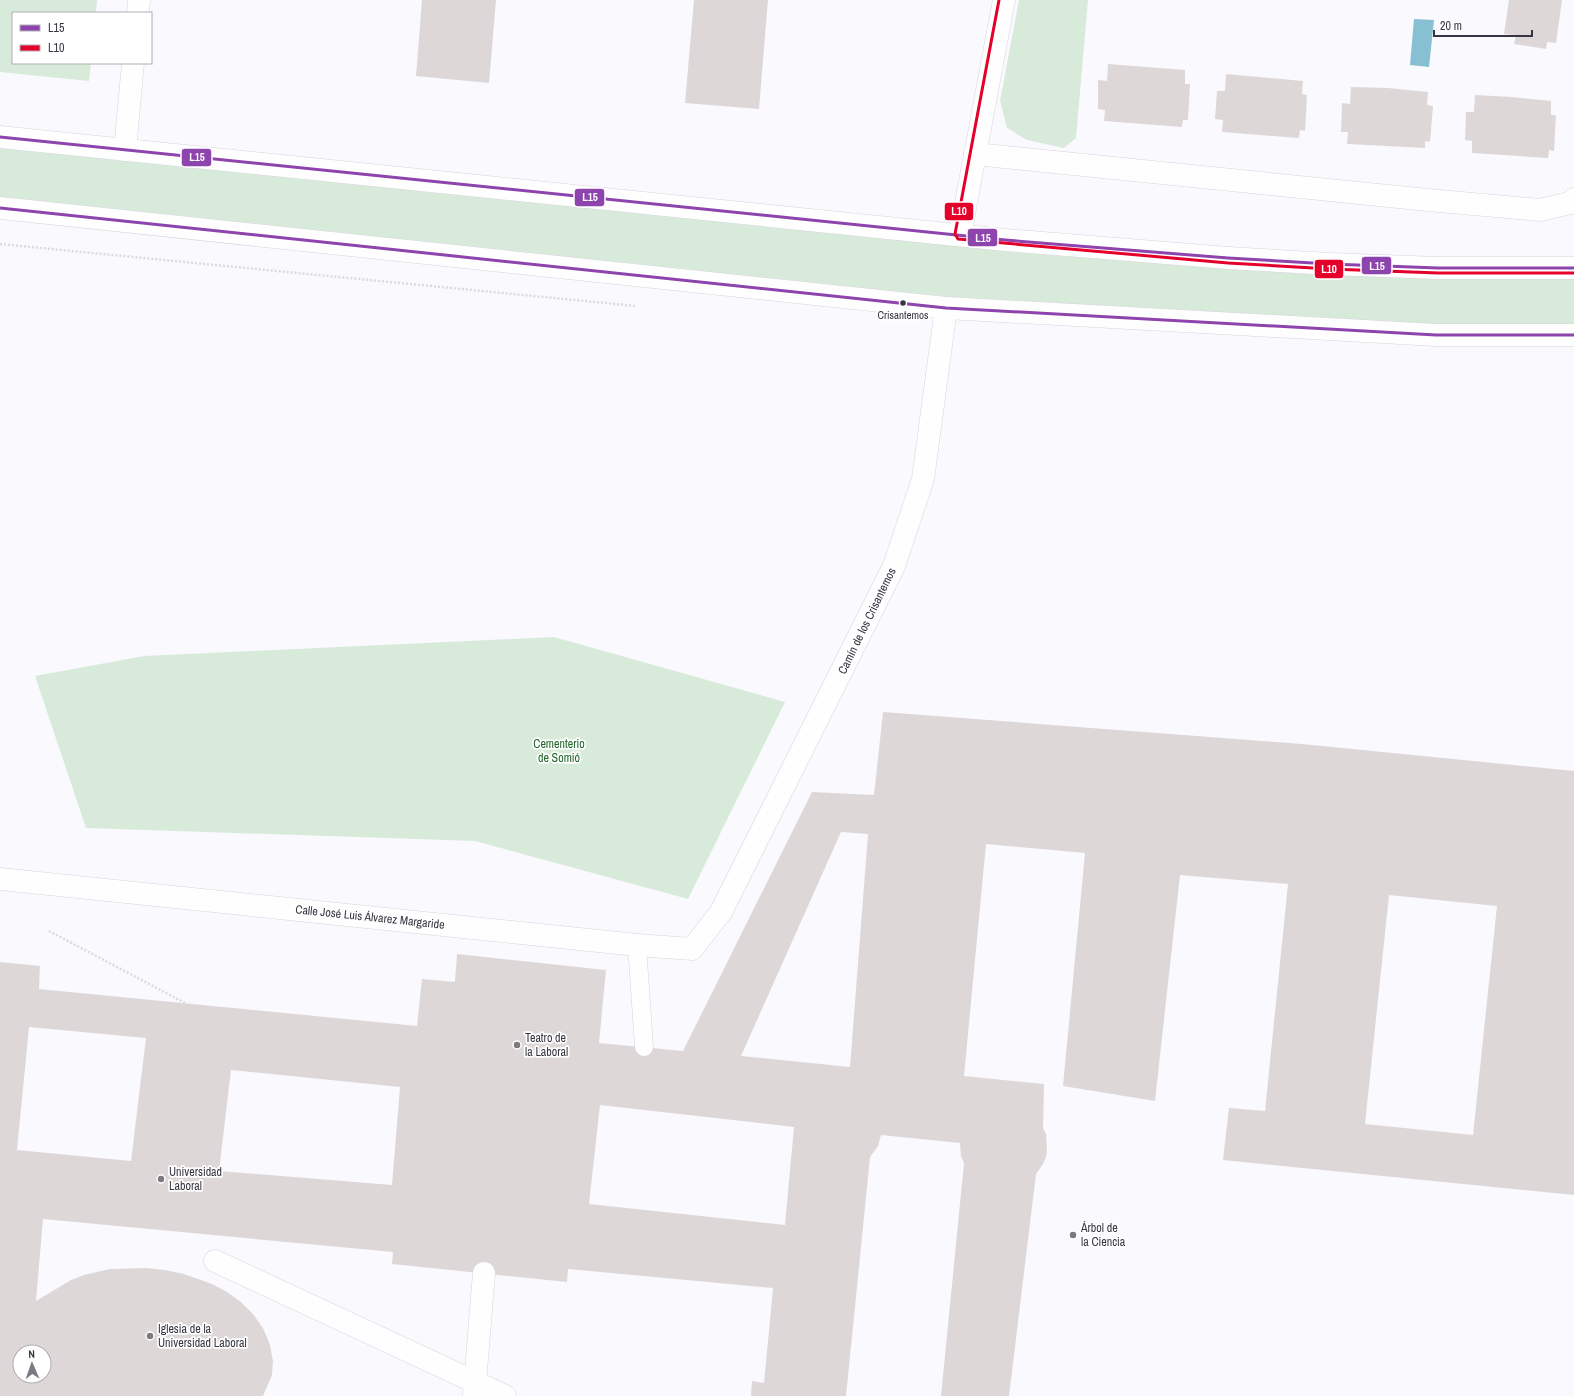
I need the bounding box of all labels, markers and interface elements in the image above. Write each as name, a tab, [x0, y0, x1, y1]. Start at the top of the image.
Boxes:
legend	[12, 12, 152, 64]
scale bar	[1434, 12, 1532, 38]
text: 20 m	[1440, 18, 1462, 34]
text: L15	[48, 20, 65, 36]
text: L10	[48, 40, 64, 56]
line badge: L15	[181, 148, 212, 167]
text: L15	[189, 150, 205, 164]
line badge: L15	[574, 188, 605, 207]
text: L15	[582, 190, 598, 204]
line badge: L10	[944, 202, 974, 221]
text: L10	[951, 204, 967, 218]
line badge: L15	[967, 228, 998, 247]
text: L15	[975, 231, 991, 245]
line badge: L15	[1361, 256, 1392, 275]
line badge: L10	[1314, 259, 1344, 279]
text: L15	[1369, 259, 1385, 273]
text: L10	[1321, 262, 1337, 276]
marker: Crisantemos	[898, 298, 908, 308]
place label: Crisantemos	[877, 308, 929, 322]
street label: Camín de los Crisantemos	[834, 565, 900, 677]
park label: Cementerio de Somió	[533, 736, 585, 766]
street label: Calle José Luis Álvarez Margaride	[295, 901, 445, 933]
place label: Teatro de la Laboral	[525, 1030, 568, 1060]
marker: Teatro de la Laboral	[512, 1040, 522, 1050]
place label: Universidad Laboral	[169, 1164, 222, 1194]
marker: Universidad Laboral	[156, 1174, 166, 1184]
place label: Árbol de la Ciencia	[1080, 1220, 1126, 1250]
marker: Árbol de la Ciencia	[1068, 1230, 1078, 1240]
place label: Iglesia de la Universidad Laboral	[158, 1321, 247, 1351]
marker: Iglesia de la Universidad Laboral	[145, 1331, 155, 1341]
north arrow	[12, 1344, 52, 1384]
text: N	[28, 1347, 35, 1361]

